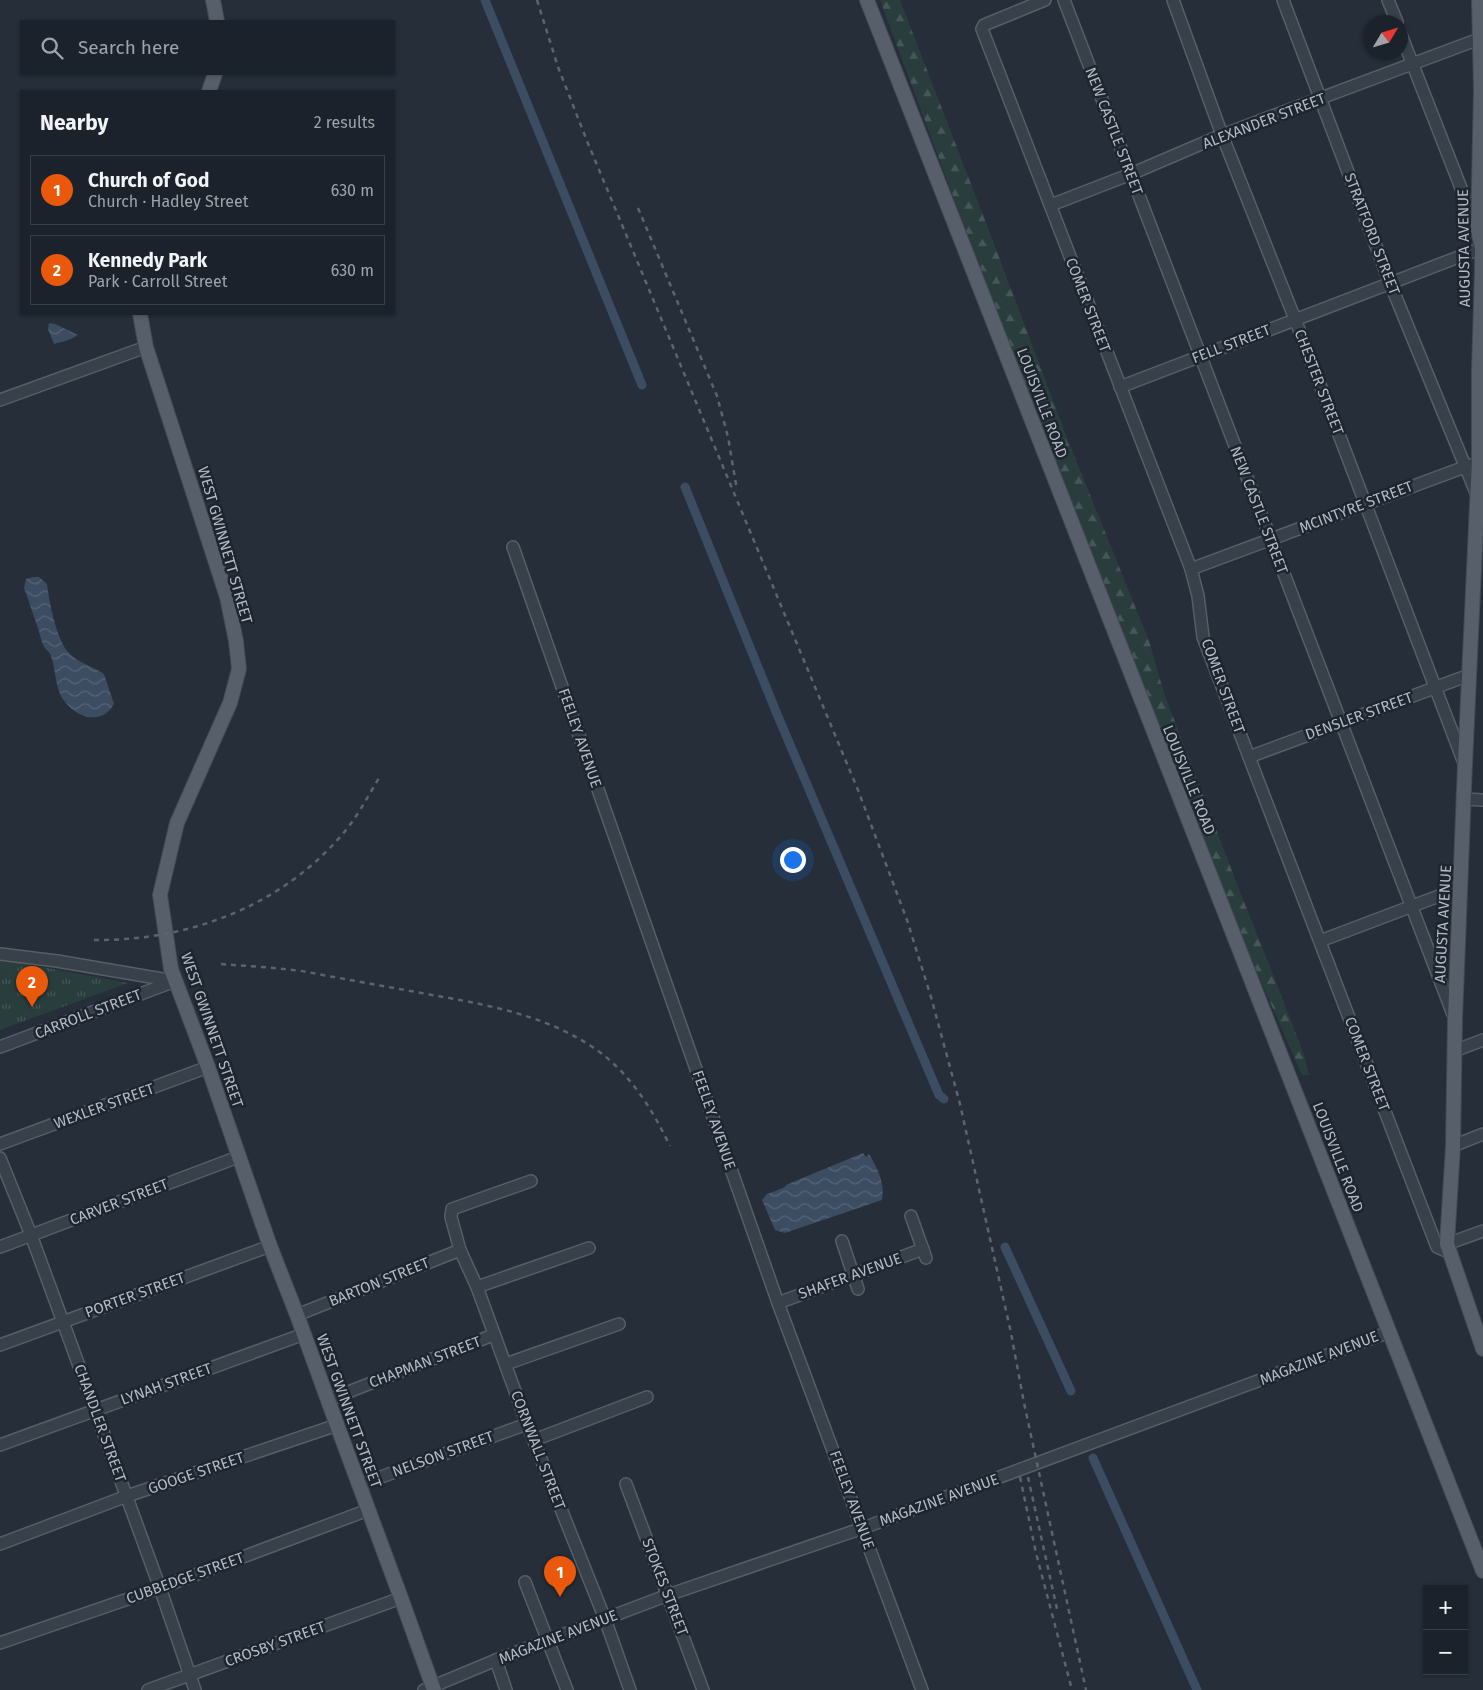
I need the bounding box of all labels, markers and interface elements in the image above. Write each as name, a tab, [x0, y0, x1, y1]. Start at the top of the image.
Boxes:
north arrow	[1363, 15, 1408, 60]
search box	[20, 20, 395, 75]
icon: search	[38, 34, 66, 62]
text: Search here	[78, 36, 179, 59]
street label: NEW CASTLE STREET	[1081, 65, 1147, 198]
street label: ALEXANDER STREET	[1200, 89, 1328, 153]
text: Nearby	[40, 110, 108, 136]
text: 2 results	[314, 113, 375, 132]
text: Church of God	[88, 169, 209, 192]
street label: STRATFORD STREET	[1340, 171, 1404, 298]
text: 1	[53, 181, 61, 200]
text: 630 m	[331, 181, 374, 200]
street label: AUGUSTA AVENUE	[1454, 189, 1474, 307]
text: Church · Hadley Street	[88, 192, 248, 211]
text: Kennedy Park	[88, 249, 207, 272]
street label: COMER STREET	[1062, 255, 1114, 355]
text: 2	[53, 261, 61, 280]
text: 630 m	[331, 261, 374, 280]
text: Park · Carroll Street	[88, 272, 228, 291]
street label: FELL STREET	[1189, 321, 1273, 367]
street label: CHESTER STREET	[1291, 327, 1347, 438]
street label: LOUISVILLE ROAD	[1013, 345, 1071, 461]
street label: NEW CASTLE STREET	[1226, 444, 1292, 577]
street label: WEST GWINNETT STREET	[194, 464, 256, 626]
street label: MCINTYRE STREET	[1297, 477, 1416, 537]
street label: COMER STREET	[1198, 636, 1249, 736]
street label: FEELEY AVENUE	[555, 686, 605, 790]
street label: DENSLER STREET	[1303, 688, 1415, 744]
street label: LOUISVILLE ROAD	[1159, 723, 1219, 837]
your location	[780, 847, 806, 873]
street label: AUGUSTA AVENUE	[1431, 865, 1455, 983]
street label: WEST GWINNETT STREET	[177, 950, 247, 1110]
pin: 2	[16, 966, 48, 1007]
street label: CARROLL STREET	[32, 985, 144, 1043]
street label: COMER STREET	[1341, 1014, 1393, 1114]
street label: FEELEY AVENUE	[689, 1068, 739, 1172]
street label: WEXLER STREET	[51, 1079, 157, 1133]
street label: LOUISVILLE ROAD	[1309, 1099, 1367, 1215]
street label: CARVER STREET	[67, 1175, 171, 1229]
street label: SHAFER AVENUE	[796, 1249, 904, 1303]
street label: BARTON STREET	[326, 1254, 432, 1310]
street label: PORTER STREET	[82, 1268, 188, 1321]
street label: MAGAZINE AVENUE	[1257, 1327, 1381, 1389]
street label: WEST GWINNETT STREET	[313, 1332, 385, 1491]
street label: CHAPMAN STREET	[366, 1332, 484, 1392]
street label: LYNAH STREET	[118, 1359, 214, 1409]
street label: CHANDLER STREET	[70, 1362, 130, 1485]
street label: CORNWALL STREET	[507, 1388, 569, 1512]
street label: NELSON STREET	[390, 1427, 496, 1481]
street label: GOOGE STREET	[146, 1448, 247, 1498]
street label: FEELEY AVENUE	[826, 1448, 878, 1552]
street label: MAGAZINE AVENUE	[877, 1470, 1001, 1530]
street label: STOKES STREET	[638, 1536, 692, 1638]
street label: CUBBEDGE STREET	[124, 1548, 247, 1608]
pin: 1	[544, 1556, 576, 1597]
map controls	[1423, 1585, 1468, 1675]
button: +	[1423, 1585, 1468, 1630]
street label: MAGAZINE AVENUE	[496, 1606, 620, 1668]
street label: CROSBY STREET	[222, 1617, 328, 1670]
button: −	[1423, 1630, 1468, 1675]

